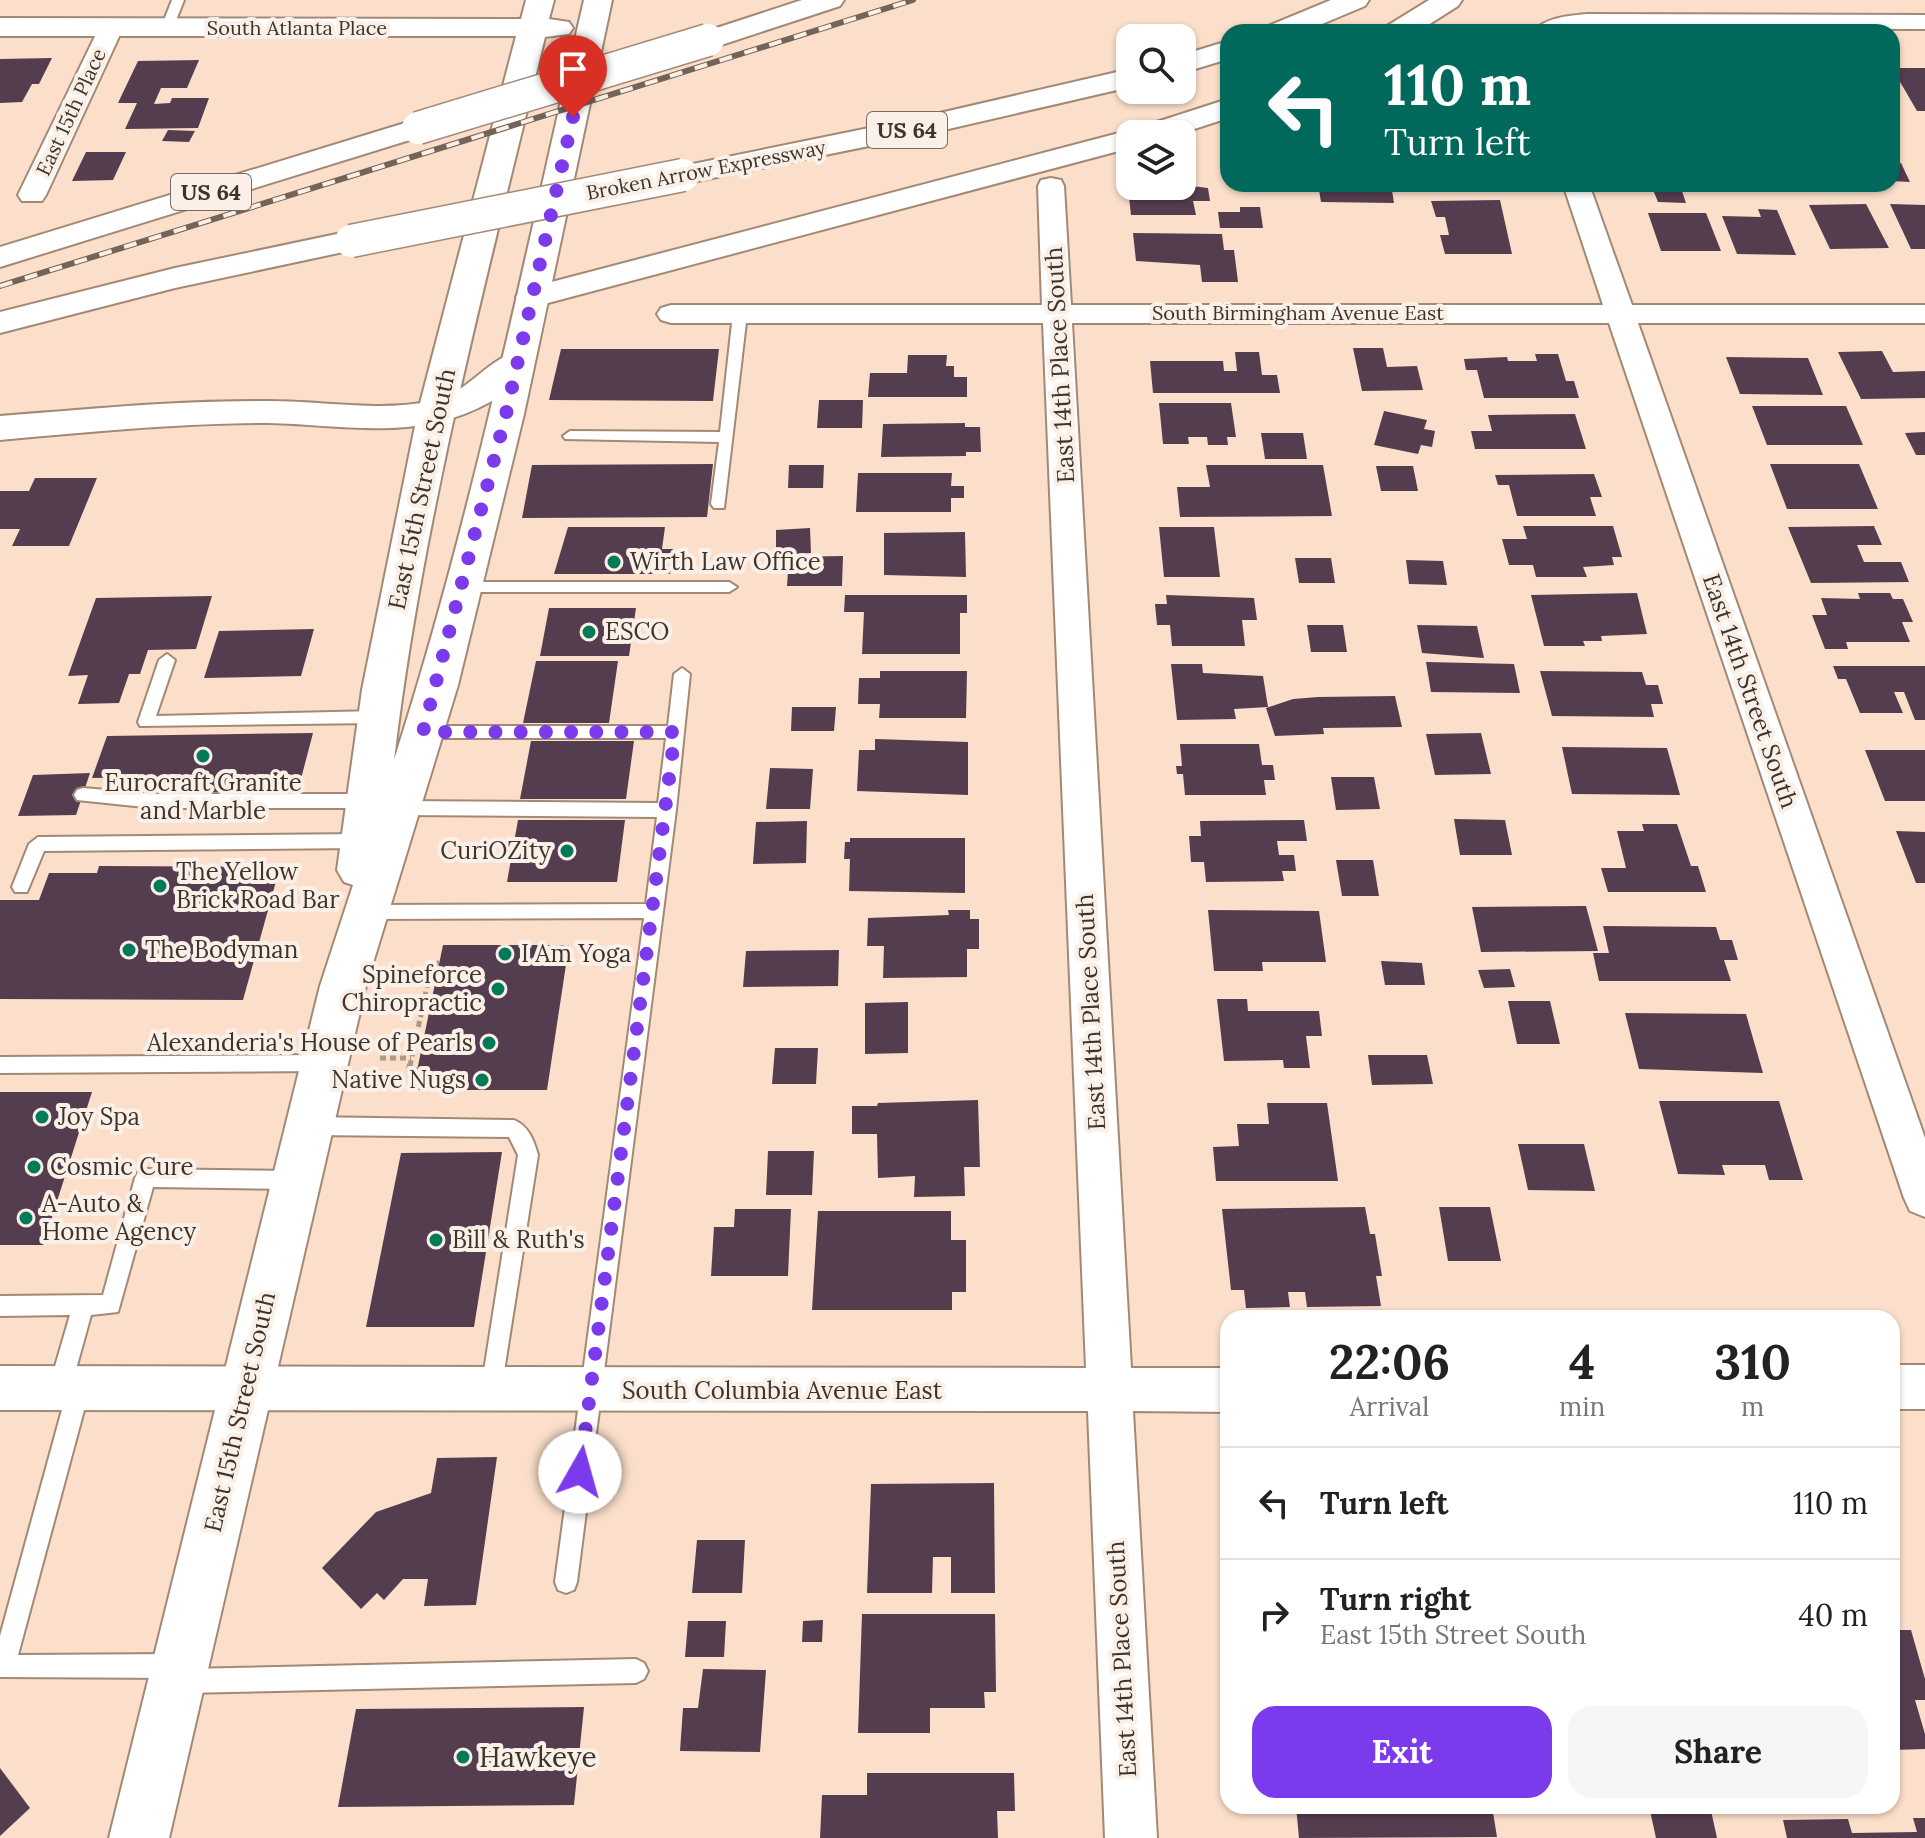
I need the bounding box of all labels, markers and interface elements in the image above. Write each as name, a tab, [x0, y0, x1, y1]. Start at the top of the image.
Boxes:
street label: South Atlanta Place	[207, 15, 387, 40]
map controls	[1116, 24, 1196, 200]
button: search	[1116, 24, 1196, 104]
pin	[539, 35, 607, 117]
street label: East 15th Place	[30, 44, 111, 179]
icon: arrive	[551, 47, 595, 91]
text: 110 m	[1384, 49, 1531, 120]
icon: left	[1252, 56, 1356, 160]
road number: US 64	[867, 112, 947, 148]
text: Turn left	[1384, 119, 1531, 165]
button: layers	[1116, 120, 1196, 200]
street label: Broken Arrow Expressway	[584, 134, 828, 205]
road number: US 64	[171, 174, 251, 210]
street label: East 14th Place South	[1038, 246, 1081, 484]
street label: South Birmingham Avenue East	[1152, 300, 1444, 325]
street label: East 15th Street South	[381, 365, 462, 612]
place label: Wirth Law Office	[630, 546, 821, 577]
marker: Wirth Law Office	[605, 553, 623, 571]
street label: East 14th Street South	[1696, 570, 1805, 812]
place label: ESCO	[605, 616, 669, 647]
marker: ESCO	[580, 623, 598, 641]
marker: Eurocraft Granite and Marble	[194, 747, 212, 765]
place label: Eurocraft Granite and Marble	[104, 767, 302, 826]
place label: CuriOZity	[440, 835, 551, 866]
marker: CuriOZity	[558, 842, 576, 860]
place label: The Yellow Brick Road Bar	[176, 856, 340, 915]
marker: The Yellow Brick Road Bar	[151, 877, 169, 895]
street label: East 14th Place South	[1069, 893, 1112, 1131]
place label: The Bodyman	[145, 934, 298, 965]
place label: I Am Yoga	[521, 938, 631, 969]
marker: The Bodyman	[120, 941, 138, 959]
marker: I Am Yoga	[496, 945, 514, 963]
place label: Spineforce Chiropractic	[341, 959, 482, 1018]
marker: Spineforce Chiropractic	[489, 980, 507, 998]
place label: Alexanderia's House of Pearls	[146, 1027, 473, 1058]
marker: Alexanderia's House of Pearls	[480, 1034, 498, 1052]
place label: Native Nugs	[331, 1064, 466, 1095]
marker: Native Nugs	[473, 1071, 491, 1089]
place label: Joy Spa	[57, 1101, 140, 1132]
marker: Joy Spa	[33, 1108, 51, 1126]
place label: Cosmic Cure	[50, 1151, 194, 1182]
marker: Cosmic Cure	[25, 1158, 43, 1176]
place label: A-Auto & Home Agency	[41, 1188, 196, 1247]
marker: A-Auto & Home Agency	[17, 1209, 35, 1227]
place label: Bill & Ruth's	[452, 1224, 585, 1255]
marker: Bill & Ruth's	[427, 1231, 445, 1249]
street label: East 15th Street South	[197, 1289, 282, 1535]
text: 22:06	[1329, 1331, 1450, 1392]
text: 4	[1569, 1331, 1595, 1392]
text: 310	[1714, 1331, 1791, 1392]
street label: South Columbia Avenue East	[622, 1375, 943, 1406]
text: Arrival	[1350, 1390, 1429, 1423]
text: min	[1559, 1390, 1605, 1423]
text: m	[1741, 1390, 1764, 1423]
position arrow	[538, 1430, 622, 1514]
icon: left	[1252, 1481, 1296, 1525]
text: Turn left	[1320, 1484, 1448, 1522]
text: 110 m	[1793, 1484, 1868, 1522]
street label: East 14th Place South	[1100, 1540, 1143, 1778]
text: Turn right	[1320, 1580, 1471, 1618]
icon: right	[1252, 1593, 1296, 1637]
text: 40 m	[1798, 1596, 1868, 1634]
text: East 15th Street South	[1320, 1618, 1586, 1651]
button: Exit	[1252, 1706, 1552, 1798]
button: Share	[1568, 1706, 1868, 1798]
place label: Hawkeye	[479, 1739, 597, 1775]
marker: Hawkeye	[454, 1748, 472, 1766]

